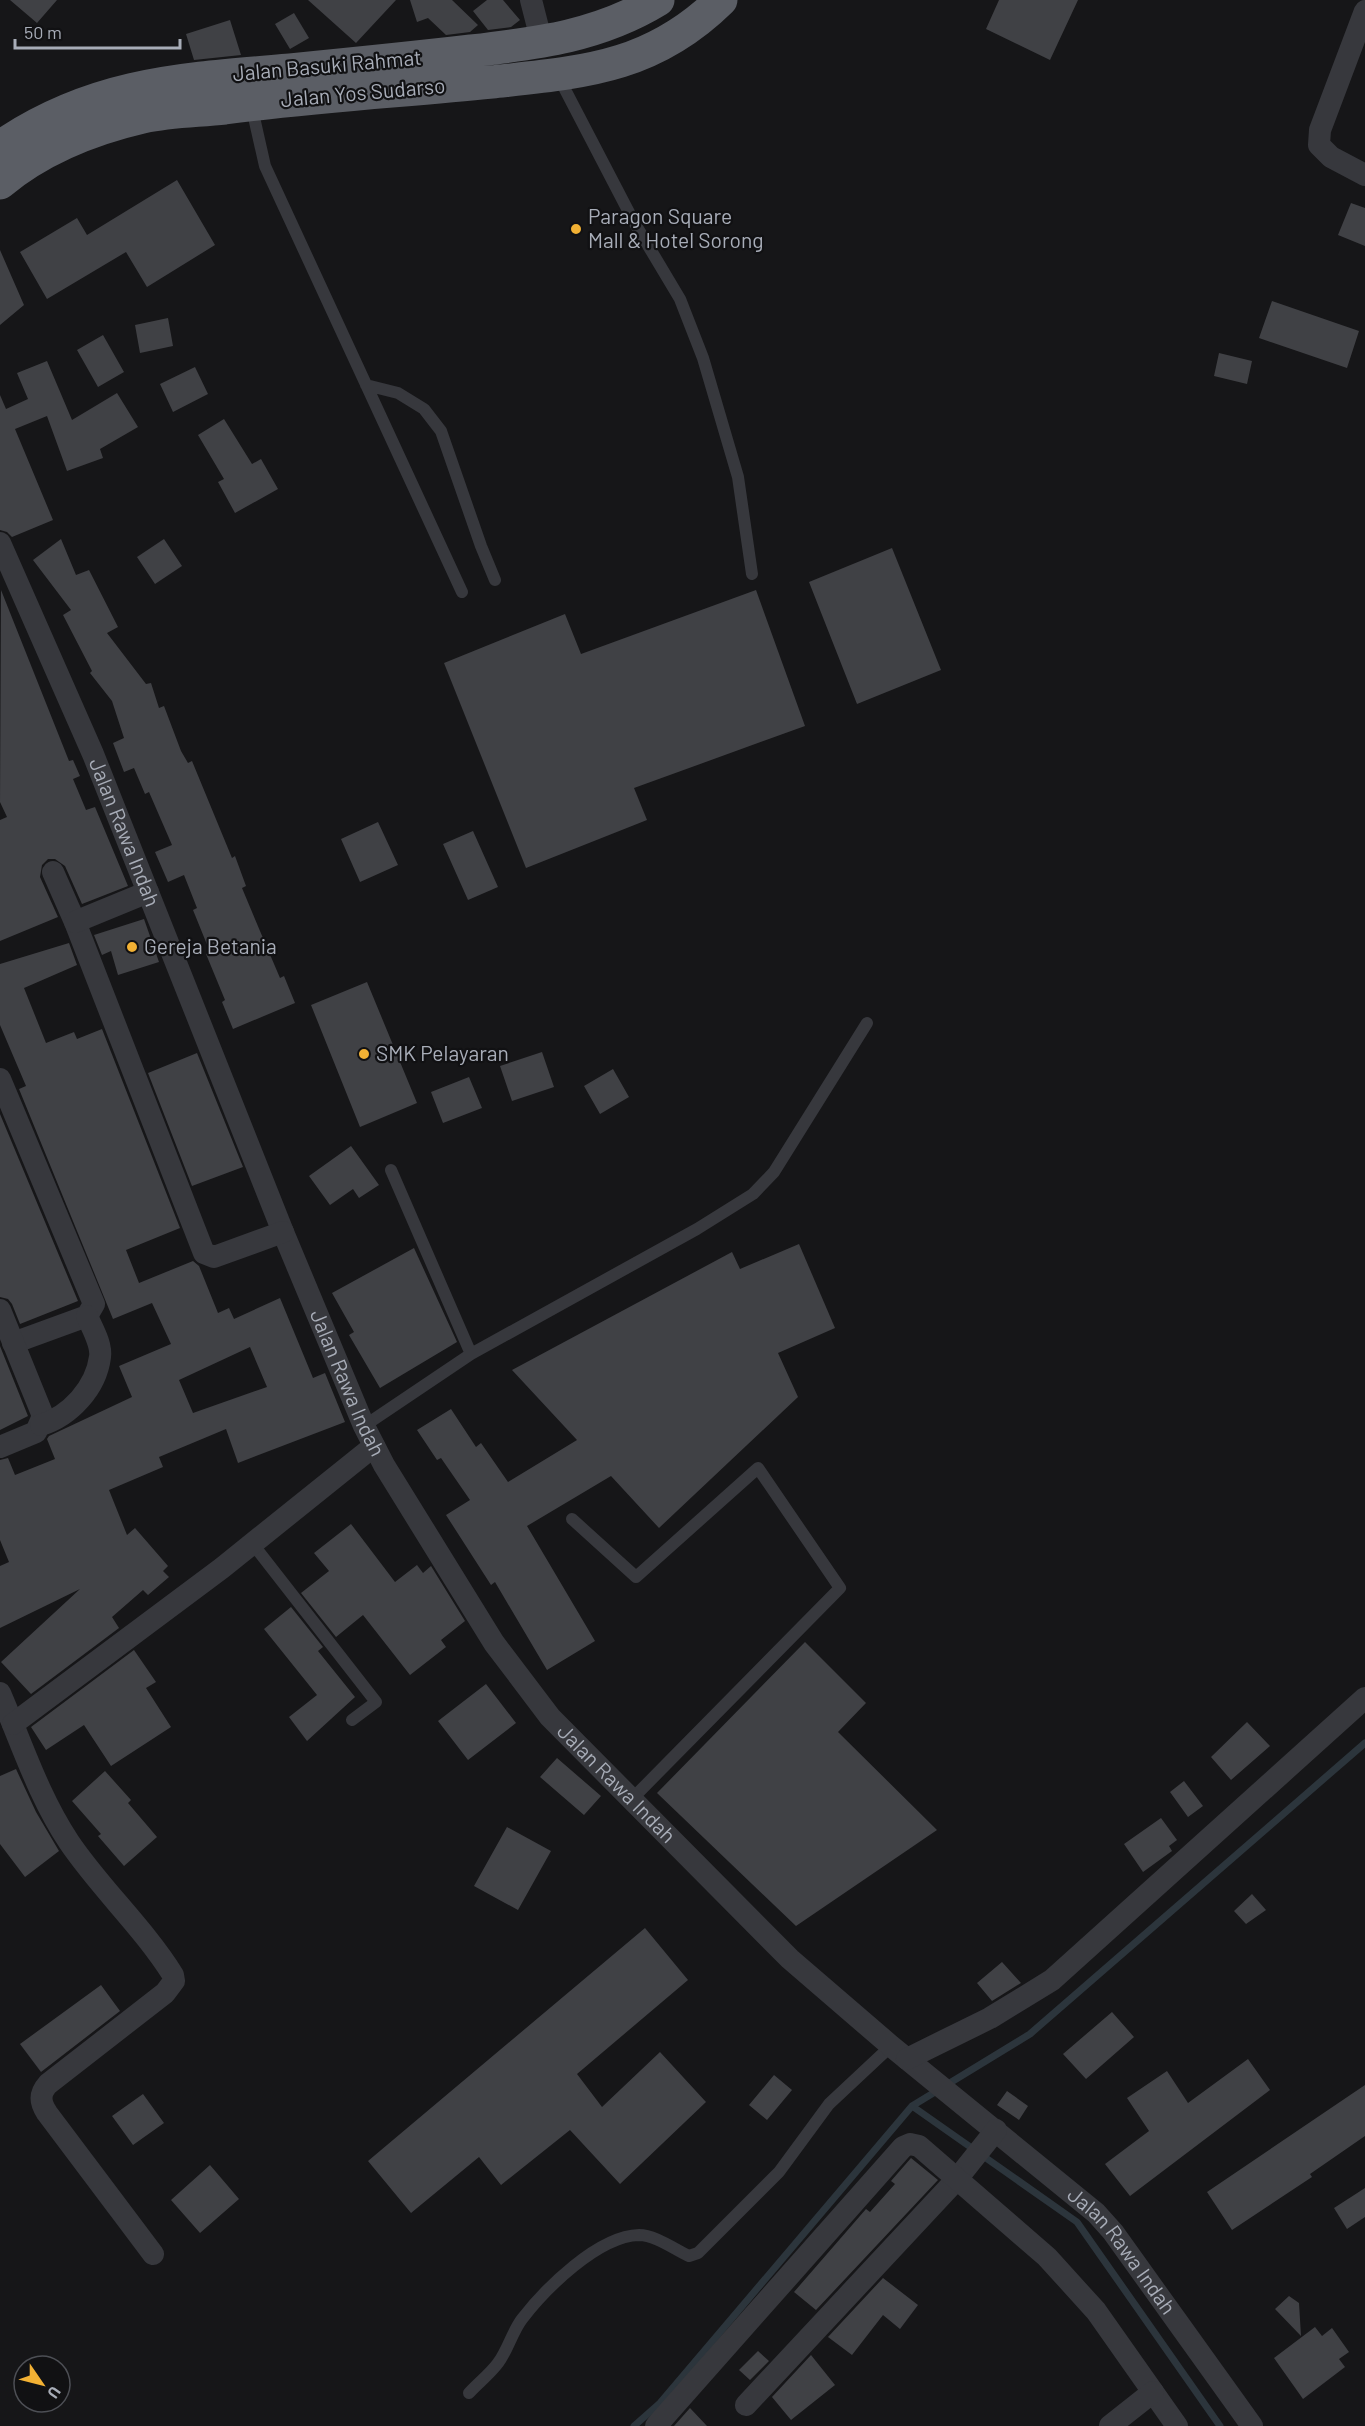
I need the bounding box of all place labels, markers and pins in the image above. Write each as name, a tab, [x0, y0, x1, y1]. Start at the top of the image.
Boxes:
place label: Paragon Square Mall & Hotel Sorong	[588, 203, 763, 252]
marker: Paragon Square Mall & Hotel Sorong	[569, 222, 583, 236]
place label: Gereja Betania	[144, 933, 277, 958]
marker: Gereja Betania	[125, 940, 139, 954]
place label: SMK Pelayaran	[376, 1040, 509, 1065]
marker: SMK Pelayaran	[357, 1047, 371, 1061]

